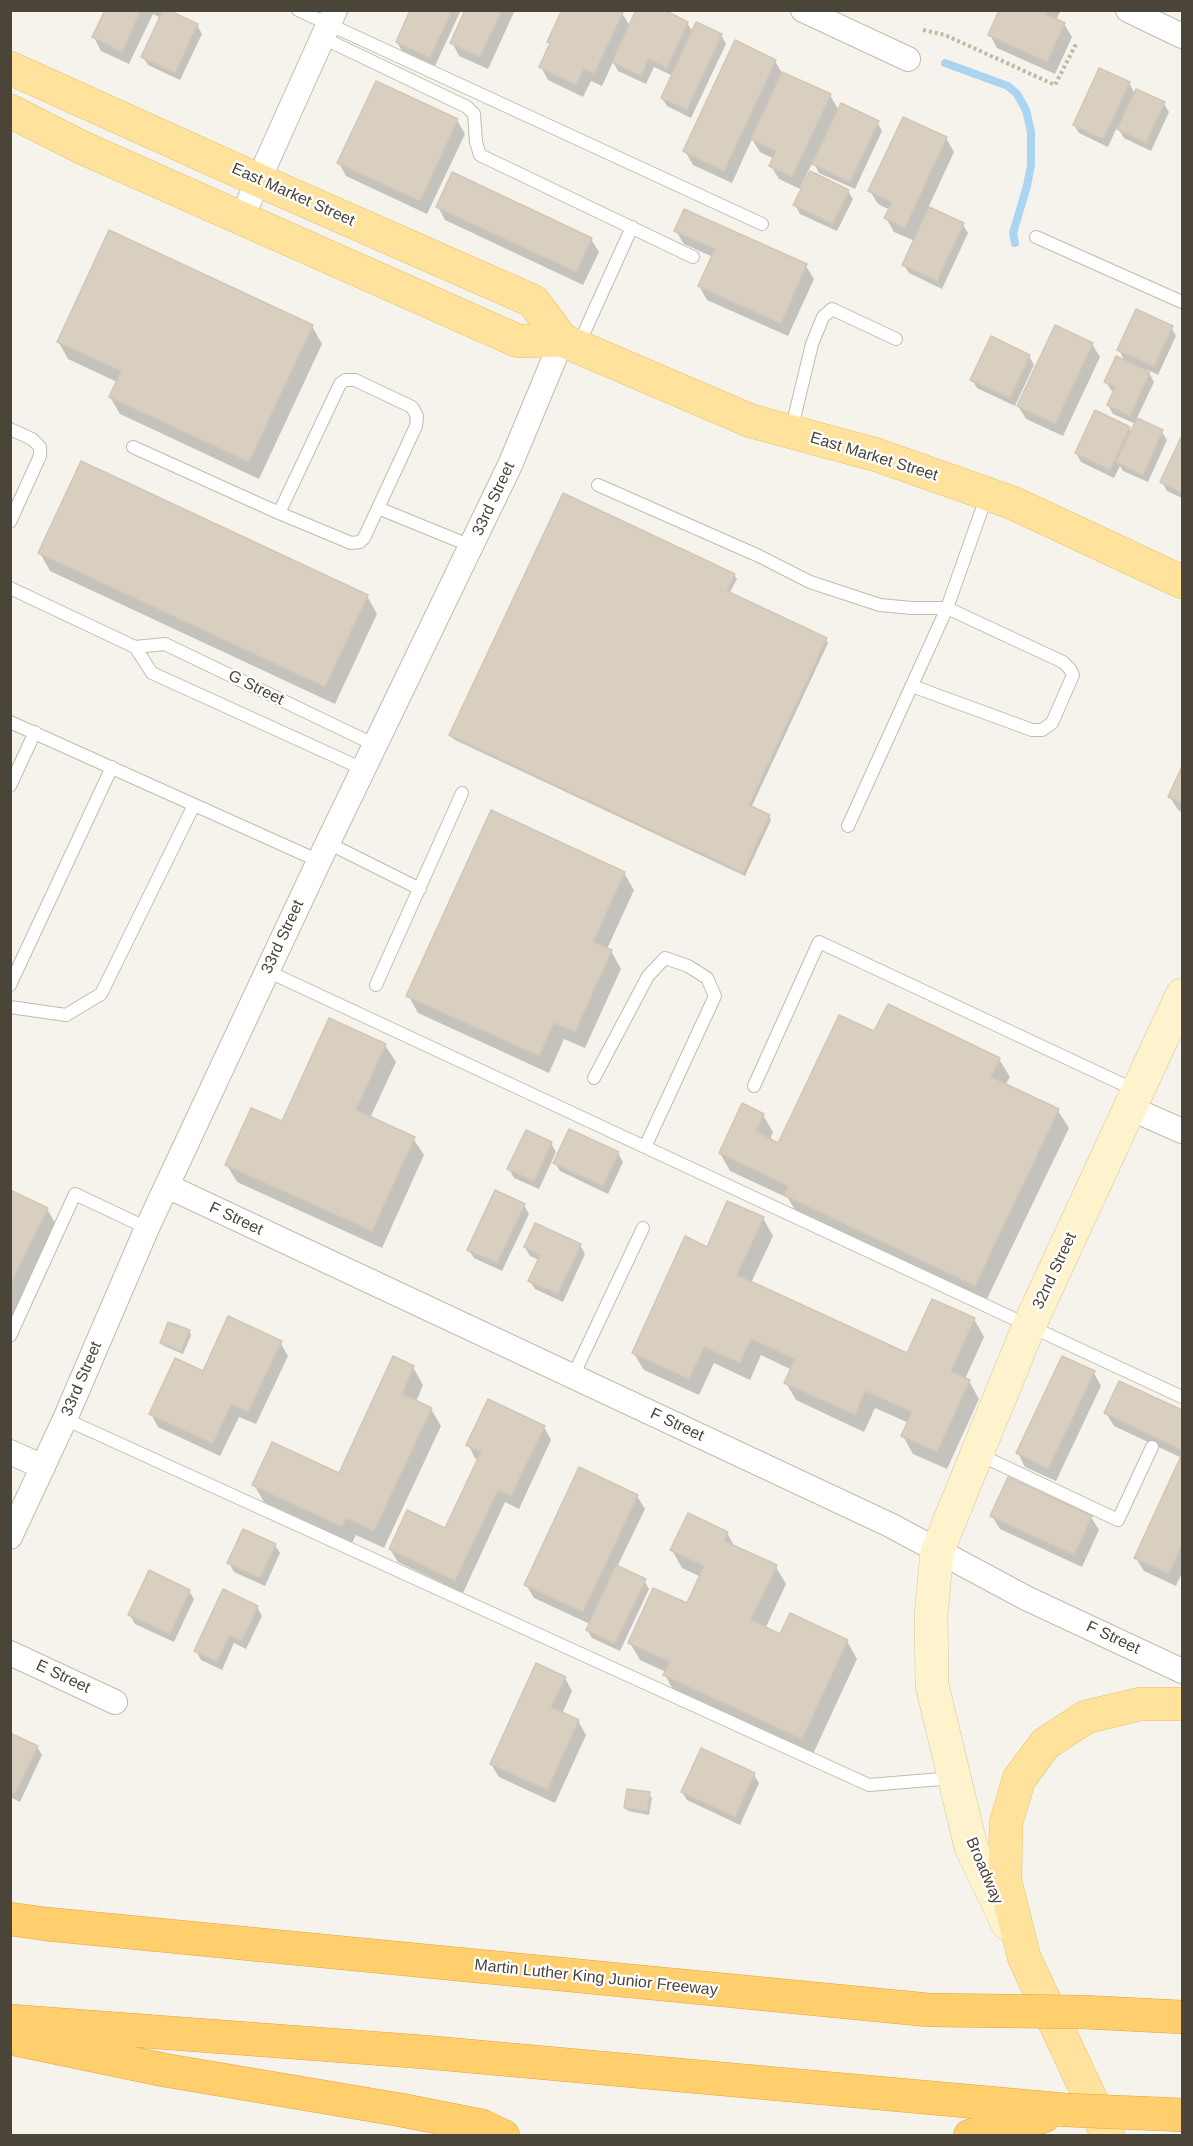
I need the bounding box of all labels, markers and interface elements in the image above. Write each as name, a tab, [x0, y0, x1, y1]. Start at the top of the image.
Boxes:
street label: East Market Street	[229, 159, 357, 231]
street label: East Market Street	[808, 428, 940, 486]
street label: 33rd Street	[469, 459, 519, 539]
street label: G Street	[225, 666, 287, 710]
street label: 33rd Street	[258, 897, 308, 977]
street label: F Street	[206, 1198, 266, 1240]
street label: 32nd Street	[1029, 1229, 1081, 1313]
street label: 33rd Street	[58, 1339, 106, 1419]
street label: F Street	[647, 1404, 707, 1446]
street label: F Street	[1083, 1617, 1143, 1659]
street label: E Street	[33, 1656, 93, 1698]
street label: Broadway	[961, 1835, 1007, 1907]
street label: Martin Luther King Junior Freeway	[473, 1956, 719, 2000]

